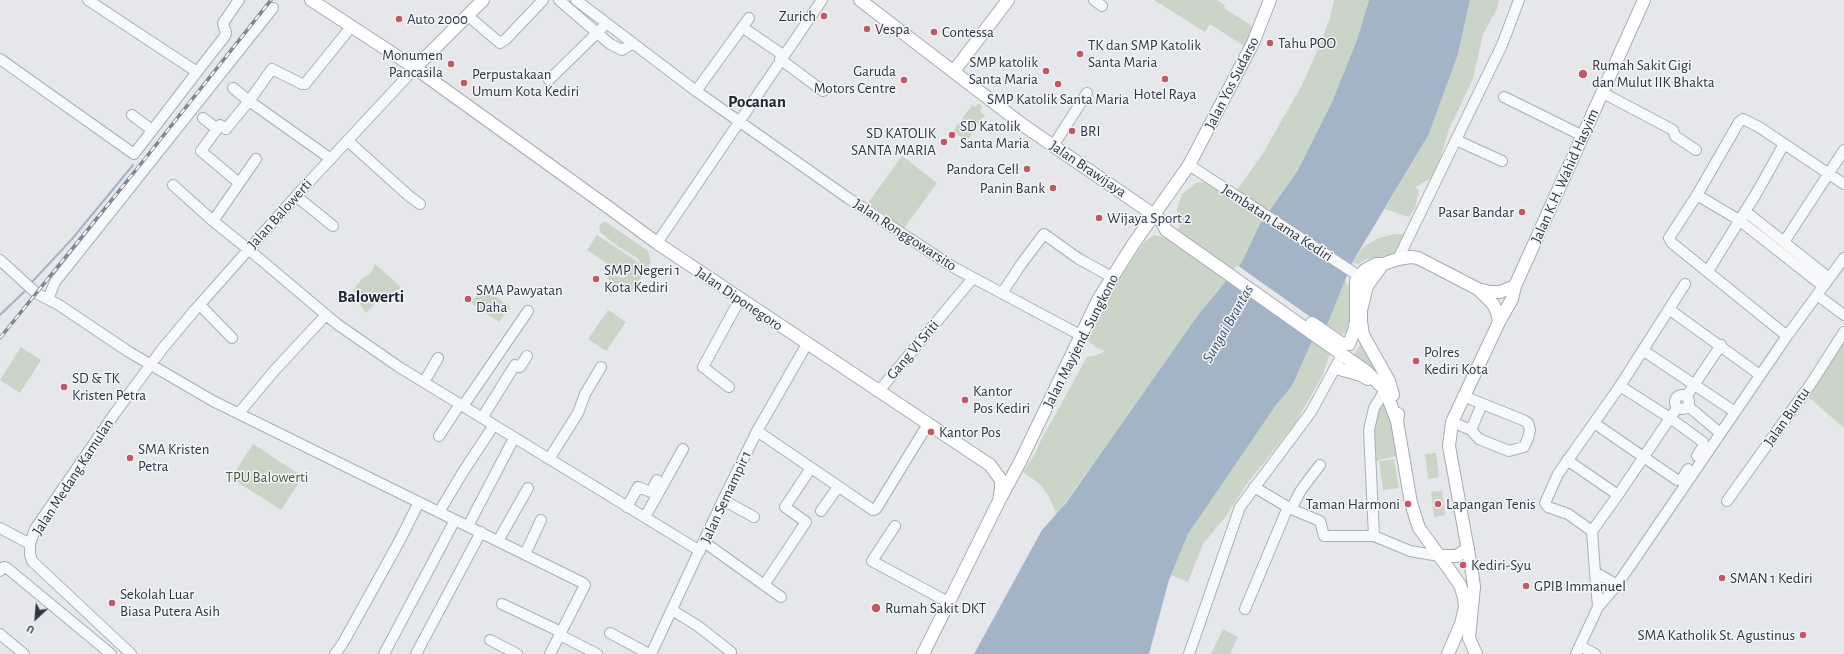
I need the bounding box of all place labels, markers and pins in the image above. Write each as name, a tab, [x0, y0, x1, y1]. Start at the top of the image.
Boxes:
place label: Zurich	[779, 7, 816, 25]
place label: Auto 2000	[407, 10, 468, 28]
marker: Zurich	[819, 11, 829, 21]
marker: Auto 2000	[394, 14, 404, 24]
place label: Vespa	[875, 20, 910, 38]
place label: Contessa	[942, 23, 994, 41]
marker: Vespa	[862, 24, 872, 34]
marker: Contessa	[929, 27, 939, 37]
place label: Tahu POO	[1278, 34, 1336, 52]
place label: TK dan SMP Katolik Santa Maria	[1088, 36, 1201, 71]
marker: Tahu POO	[1265, 38, 1275, 48]
place label: Monumen Pancasila	[382, 46, 443, 81]
marker: TK dan SMP Katolik Santa Maria	[1075, 49, 1085, 59]
place label: SMP katolik Santa Maria	[969, 53, 1038, 88]
place label: Rumah Sakit Gigi dan Mulut IIK Bhakta	[1592, 56, 1715, 91]
marker: Monumen Pancasila	[446, 59, 456, 69]
place label: Garuda Motors Centre	[814, 62, 896, 97]
place label: Perpustakaan Umum Kota Kediri	[472, 65, 579, 100]
marker: SMP katolik Santa Maria	[1041, 66, 1051, 76]
marker: Rumah Sakit Gigi dan Mulut IIK Bhakta	[1577, 68, 1589, 80]
marker: Hotel Raya	[1160, 74, 1170, 84]
marker: Garuda Motors Centre	[899, 75, 909, 85]
marker: Perpustakaan Umum Kota Kediri	[459, 78, 469, 88]
marker: SMP Katolik Santa Maria	[1053, 79, 1063, 89]
place label: Hotel Raya	[1134, 85, 1196, 103]
place label: SMP Katolik Santa Maria	[987, 90, 1129, 108]
place label: SD Katolik Santa Maria	[960, 117, 1029, 152]
place label: BRI	[1080, 122, 1100, 140]
place label: SD KATOLIK SANTA MARIA	[851, 124, 936, 159]
marker: BRI	[1067, 126, 1077, 136]
marker: SD Katolik Santa Maria	[947, 130, 957, 140]
marker: SD KATOLIK SANTA MARIA	[939, 137, 949, 147]
place label: Pandora Cell	[946, 160, 1019, 178]
marker: Pandora Cell	[1022, 164, 1032, 174]
place label: Panin Bank	[980, 179, 1045, 197]
marker: Panin Bank	[1048, 183, 1058, 193]
place label: Pasar Bandar	[1438, 203, 1514, 221]
marker: Pasar Bandar	[1517, 207, 1527, 217]
place label: Wijaya Sport 2	[1107, 209, 1191, 227]
marker: Wijaya Sport 2	[1094, 213, 1104, 223]
place label: SMP Negeri 1 Kota Kediri	[604, 261, 680, 296]
marker: SMP Negeri 1 Kota Kediri	[591, 274, 601, 284]
place label: SMA Pawyatan Daha	[476, 281, 563, 316]
marker: SMA Pawyatan Daha	[463, 294, 473, 304]
place label: Polres Kediri Kota	[1424, 343, 1488, 378]
marker: Polres Kediri Kota	[1411, 356, 1421, 366]
place label: SD & TK Kristen Petra	[72, 369, 146, 404]
marker: SD & TK Kristen Petra	[59, 382, 69, 392]
place label: Kantor Pos Kediri	[973, 382, 1030, 417]
marker: Kantor Pos Kediri	[960, 395, 970, 405]
place label: Kantor Pos	[939, 423, 1001, 441]
marker: Kantor Pos	[926, 427, 936, 437]
place label: SMA Kristen Petra	[138, 440, 209, 475]
marker: SMA Kristen Petra	[125, 453, 135, 463]
place label: Taman Harmoni	[1306, 495, 1400, 513]
place label: Lapangan Tenis	[1446, 495, 1536, 513]
marker: Taman Harmoni	[1403, 499, 1413, 509]
marker: Lapangan Tenis	[1433, 499, 1443, 509]
place label: Kediri-Syu	[1471, 556, 1531, 574]
marker: Kediri-Syu	[1458, 560, 1468, 570]
place label: SMAN 1 Kediri	[1730, 569, 1813, 587]
marker: SMAN 1 Kediri	[1717, 573, 1727, 583]
place label: GPIB Immanuel	[1534, 577, 1626, 595]
marker: GPIB Immanuel	[1521, 581, 1531, 591]
place label: Sekolah Luar Biasa Putera Asih	[120, 585, 220, 620]
marker: Sekolah Luar Biasa Putera Asih	[107, 598, 117, 608]
place label: Rumah Sakit DKT	[885, 599, 986, 617]
marker: Rumah Sakit DKT	[870, 602, 882, 614]
place label: SMA Katholik St. Agustinus	[1638, 626, 1795, 644]
marker: SMA Katholik St. Agustinus	[1798, 630, 1808, 640]

